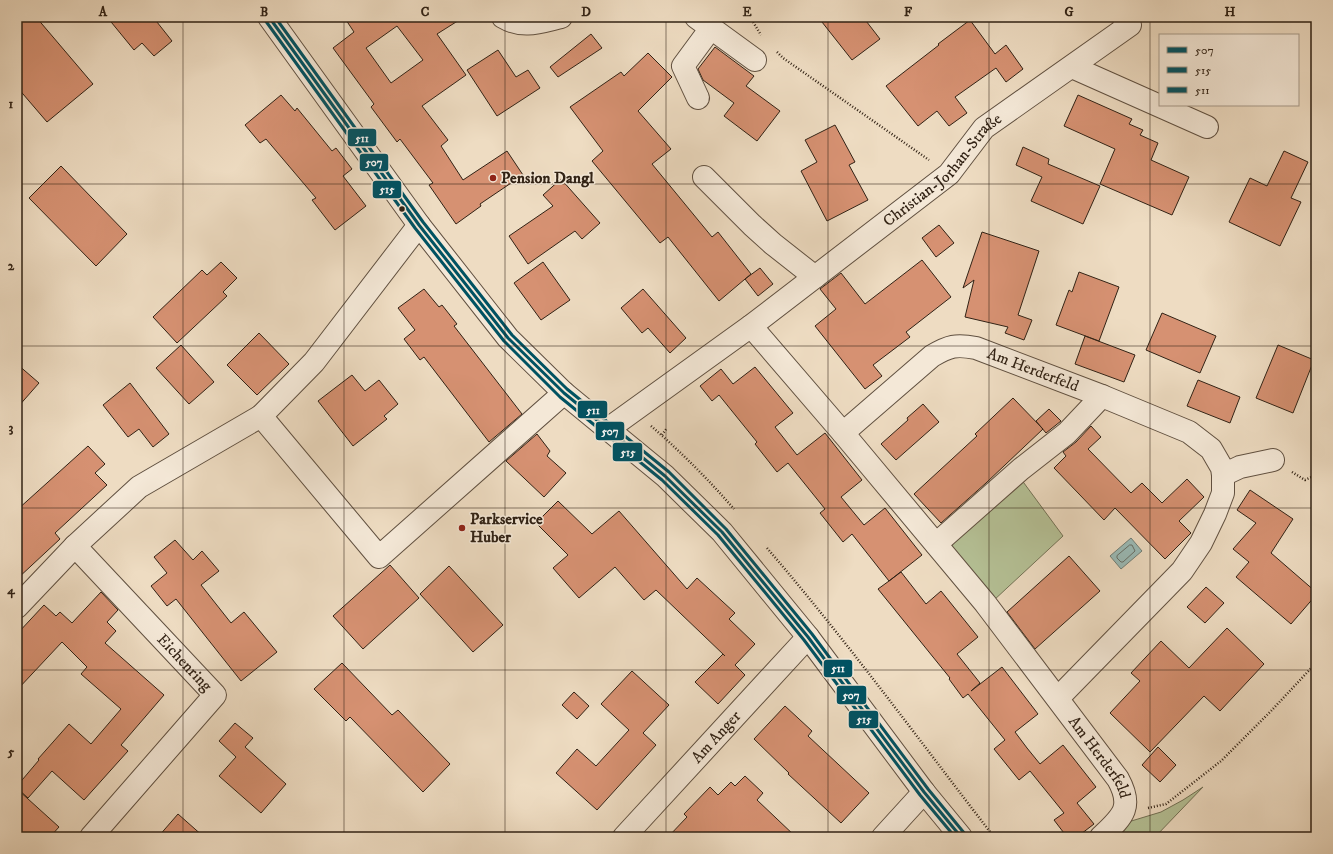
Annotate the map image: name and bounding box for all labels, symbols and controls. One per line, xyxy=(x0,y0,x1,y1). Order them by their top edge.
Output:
text: A xyxy=(98,4,108,20)
text: B xyxy=(260,4,268,20)
text: C xyxy=(421,4,430,20)
text: D xyxy=(581,4,591,20)
text: E xyxy=(742,4,752,20)
text: F xyxy=(904,4,913,20)
text: G xyxy=(1064,4,1074,20)
text: H xyxy=(1225,4,1236,20)
legend xyxy=(1159,34,1299,106)
text: 507 xyxy=(1195,43,1214,58)
text: 515 xyxy=(1195,63,1211,78)
text: 511 xyxy=(1195,83,1210,98)
text: 1 xyxy=(9,96,14,112)
street label: Christian-Jorhan-Straße xyxy=(879,109,1006,231)
line badge: 511 xyxy=(347,128,377,147)
text: 511 xyxy=(354,132,369,146)
line badge: 507 xyxy=(359,153,389,172)
text: 507 xyxy=(364,156,383,170)
place label: Pension Dangl xyxy=(501,168,595,188)
marker: Pension Dangl xyxy=(488,173,498,183)
line badge: 515 xyxy=(372,180,402,199)
text: 515 xyxy=(379,183,395,197)
unlabelled marker xyxy=(397,204,407,214)
text: 2 xyxy=(8,258,15,274)
street label: Am Herderfeld xyxy=(984,343,1082,396)
line badge: 511 xyxy=(577,400,608,419)
text: 511 xyxy=(585,404,600,418)
text: 3 xyxy=(9,420,14,436)
line badge: 507 xyxy=(595,421,625,441)
text: 507 xyxy=(600,425,619,439)
line badge: 515 xyxy=(612,442,643,462)
text: 515 xyxy=(620,446,636,460)
place label: Parkservice Huber xyxy=(470,509,543,547)
marker: Parkservice Huber xyxy=(457,523,467,533)
text: 4 xyxy=(6,582,15,599)
street label: Eichenring xyxy=(153,630,217,696)
line badge: 511 xyxy=(823,659,853,678)
text: 511 xyxy=(830,662,845,676)
line badge: 507 xyxy=(836,685,867,705)
text: 507 xyxy=(841,689,860,703)
street label: Am Anger xyxy=(687,706,745,767)
line badge: 515 xyxy=(848,710,879,729)
street label: Am Herderfeld xyxy=(1064,712,1135,800)
text: 515 xyxy=(856,713,872,727)
text: 5 xyxy=(7,744,15,760)

